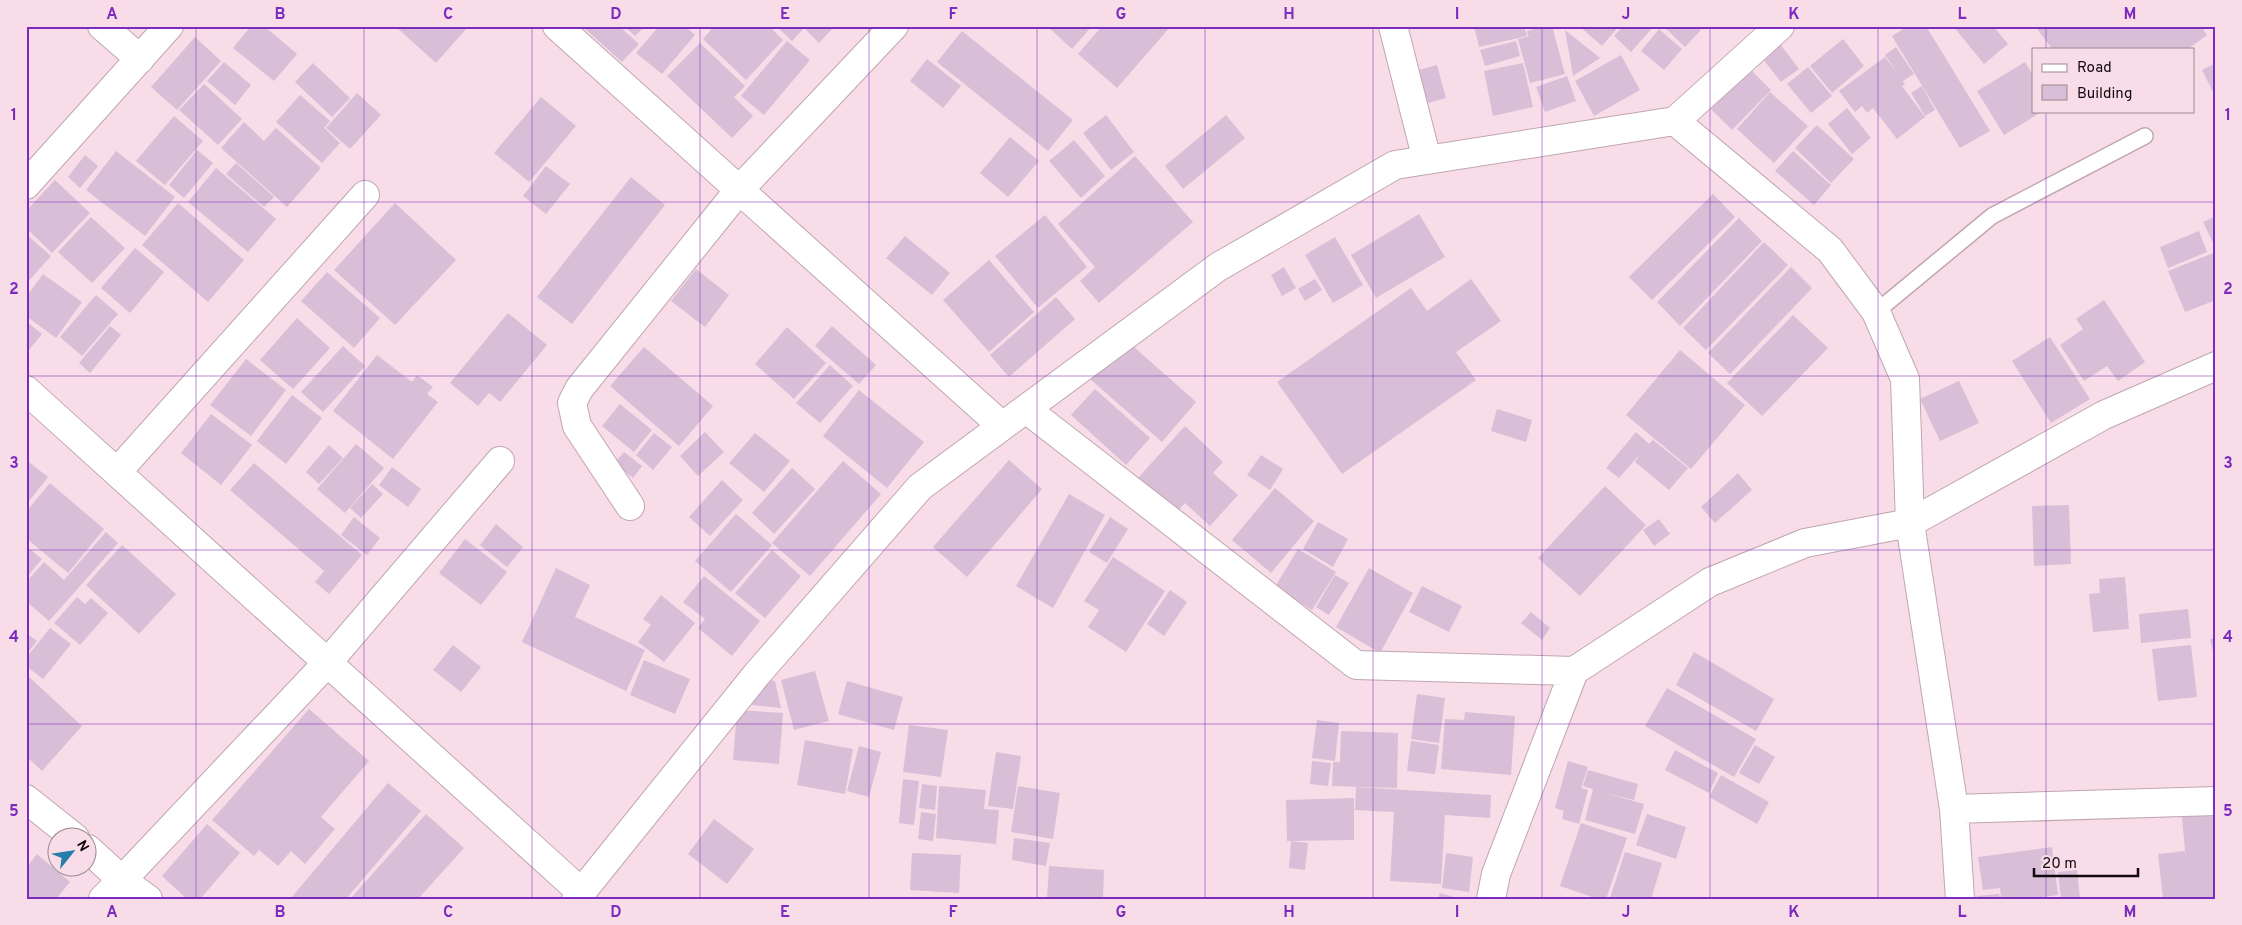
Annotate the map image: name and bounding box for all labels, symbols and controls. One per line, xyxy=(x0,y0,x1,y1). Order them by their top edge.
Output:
text: A xyxy=(106,5,118,25)
text: B xyxy=(274,5,286,25)
text: C xyxy=(443,5,453,25)
text: D xyxy=(610,5,622,25)
text: E xyxy=(780,5,790,25)
text: F xyxy=(948,5,958,25)
text: G xyxy=(1116,5,1126,25)
text: H xyxy=(1283,5,1295,25)
text: I xyxy=(1455,5,1459,25)
text: J xyxy=(1622,5,1630,25)
text: K xyxy=(1788,5,1800,25)
text: L xyxy=(1957,5,1967,25)
text: M xyxy=(2124,5,2136,25)
legend xyxy=(2032,48,2194,112)
text: Road xyxy=(2077,59,2112,78)
text: Building xyxy=(2077,85,2132,104)
text: 1 xyxy=(11,106,17,126)
text: 1 xyxy=(2225,106,2231,126)
text: 2 xyxy=(9,280,19,300)
text: 2 xyxy=(2223,280,2233,300)
text: 3 xyxy=(9,454,19,474)
text: 3 xyxy=(2223,454,2233,474)
text: 4 xyxy=(9,628,19,648)
text: 4 xyxy=(2223,628,2233,648)
text: 5 xyxy=(9,802,19,822)
text: 5 xyxy=(2223,802,2233,822)
north arrow xyxy=(48,828,98,878)
text: N xyxy=(72,838,92,855)
scale bar xyxy=(2034,845,2138,877)
text: 20 m xyxy=(2042,855,2077,874)
text: A xyxy=(106,903,118,923)
text: B xyxy=(274,903,286,923)
text: C xyxy=(443,903,453,923)
text: D xyxy=(610,903,622,923)
text: E xyxy=(780,903,790,923)
text: F xyxy=(948,903,958,923)
text: G xyxy=(1116,903,1126,923)
text: H xyxy=(1283,903,1295,923)
text: I xyxy=(1455,903,1459,923)
text: J xyxy=(1622,903,1630,923)
text: K xyxy=(1788,903,1800,923)
text: L xyxy=(1957,903,1967,923)
text: M xyxy=(2124,903,2136,923)

